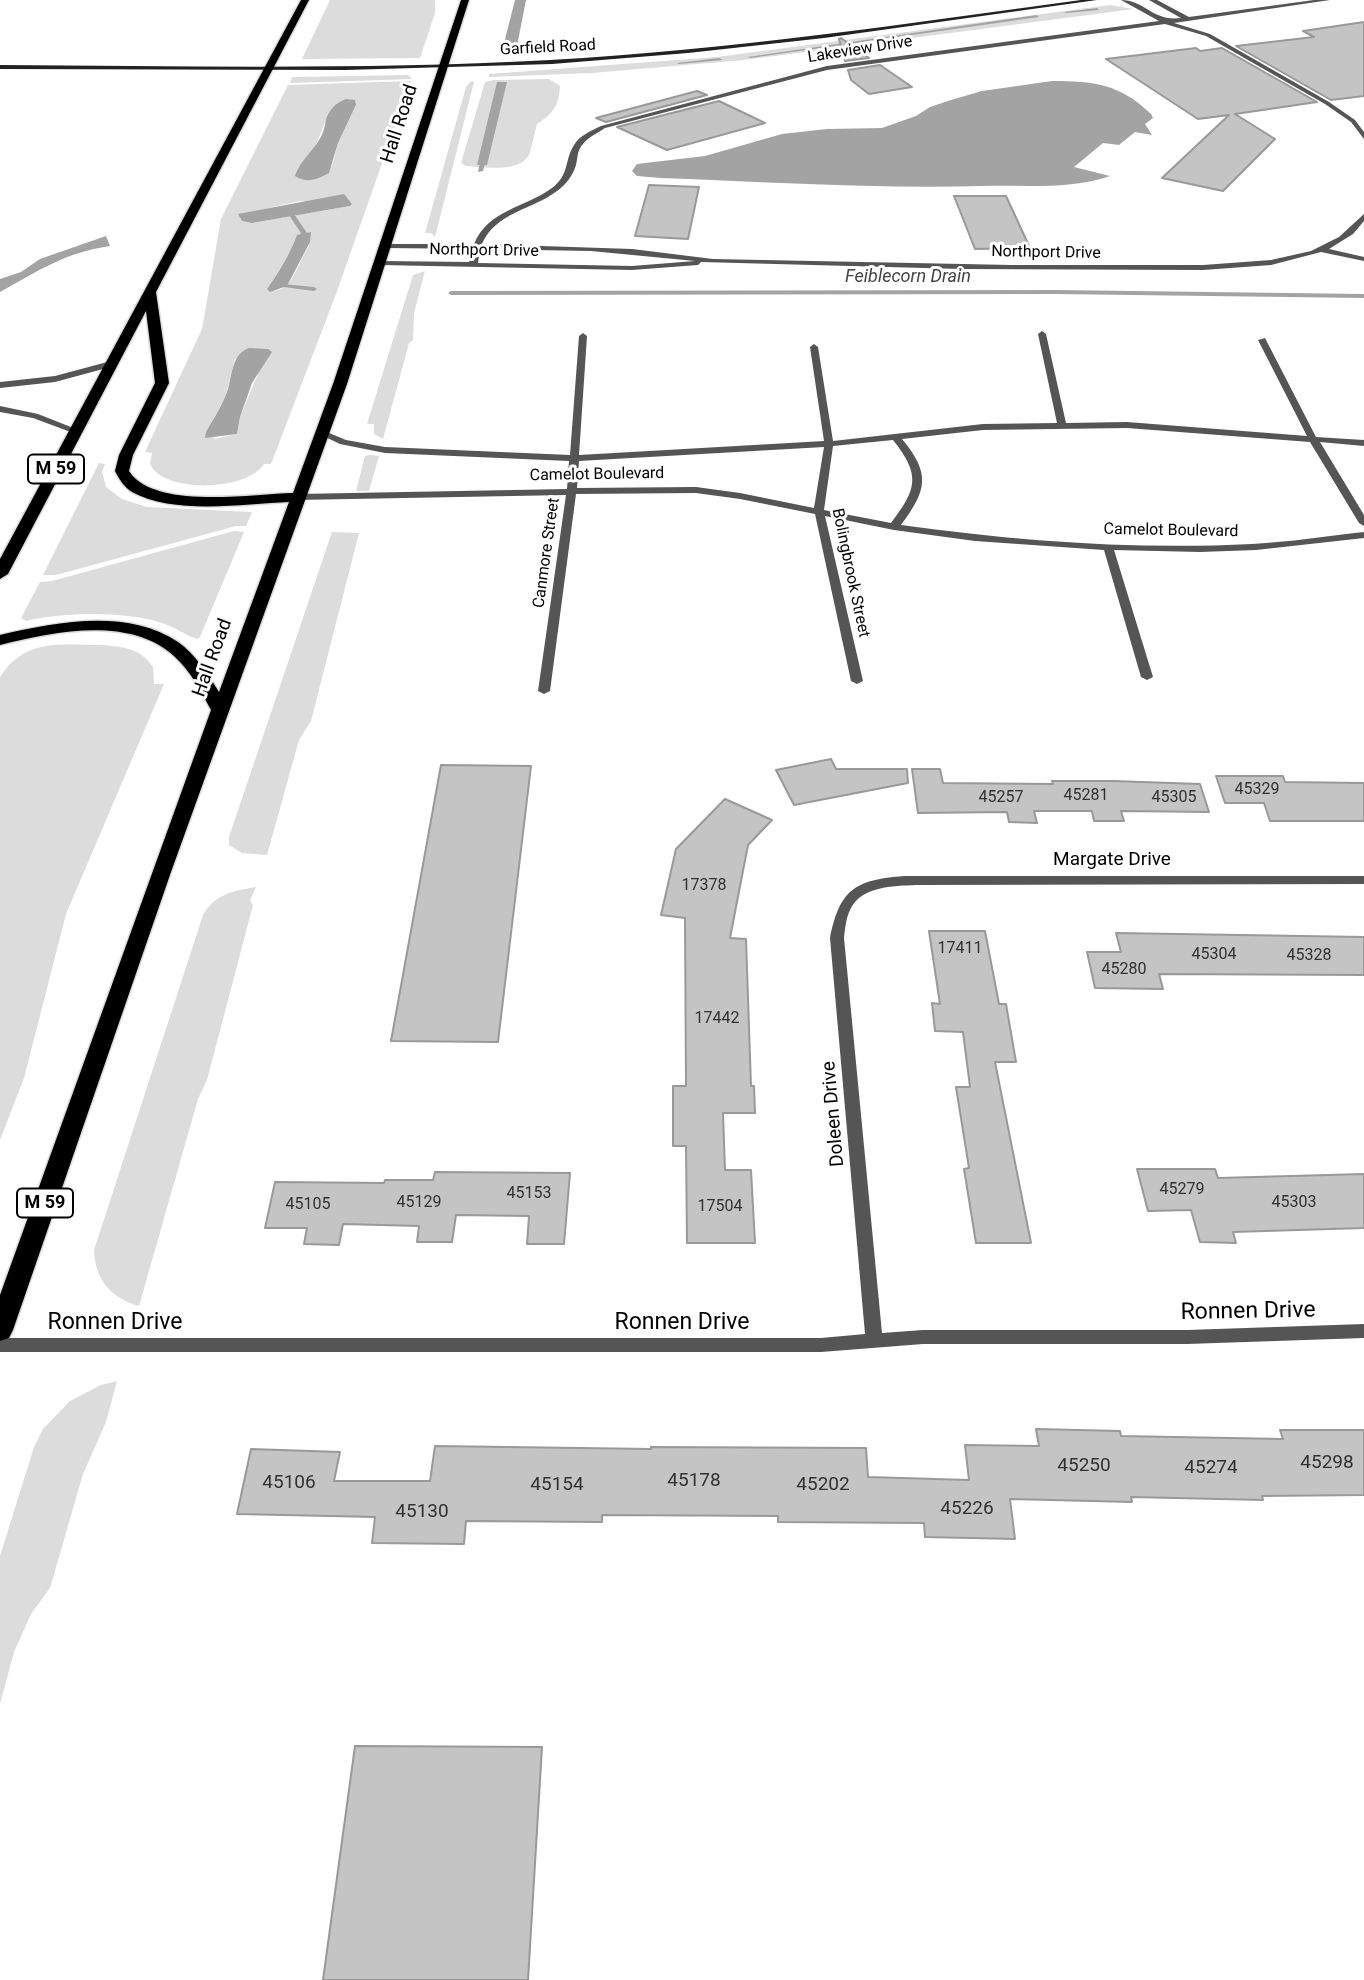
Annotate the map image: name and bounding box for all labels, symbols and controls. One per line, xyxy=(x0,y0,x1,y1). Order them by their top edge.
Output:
street label: Lakeview Drive xyxy=(806,32,914,68)
street label: Garfield Road xyxy=(500,36,596,60)
street label: Hall Road xyxy=(377,82,423,166)
street label: Northport Drive xyxy=(429,240,539,262)
street label: Northport Drive xyxy=(991,242,1101,264)
water label: Feiblecorn Drain xyxy=(845,266,971,288)
road number: M 59 xyxy=(28,454,84,484)
street label: Camelot Boulevard xyxy=(530,464,664,486)
street label: Canmore Street xyxy=(530,497,564,609)
street label: Bolingbrook Street xyxy=(827,507,873,639)
street label: Camelot Boulevard xyxy=(1104,520,1238,542)
street label: Hall Road xyxy=(188,616,238,700)
house number: 45329 xyxy=(1235,780,1279,800)
house number: 45281 xyxy=(1064,786,1108,806)
house number: 45257 xyxy=(979,788,1023,808)
house number: 45305 xyxy=(1152,788,1196,808)
street label: Margate Drive xyxy=(1053,849,1171,871)
house number: 17378 xyxy=(682,876,726,896)
house number: 17411 xyxy=(938,939,982,959)
house number: 45304 xyxy=(1192,945,1236,965)
house number: 45328 xyxy=(1287,946,1331,966)
house number: 45280 xyxy=(1102,960,1146,980)
house number: 17442 xyxy=(695,1009,739,1029)
street label: Doleen Drive xyxy=(818,1060,850,1168)
house number: 45279 xyxy=(1160,1180,1204,1200)
house number: 45153 xyxy=(507,1184,551,1204)
road number: M 59 xyxy=(17,1188,73,1218)
house number: 45129 xyxy=(397,1193,441,1213)
house number: 45303 xyxy=(1272,1193,1316,1213)
house number: 45105 xyxy=(286,1195,330,1215)
house number: 17504 xyxy=(698,1197,742,1217)
street label: Ronnen Drive xyxy=(1180,1297,1316,1327)
street label: Ronnen Drive xyxy=(48,1309,182,1337)
street label: Ronnen Drive xyxy=(615,1309,749,1337)
house number: 45298 xyxy=(1300,1452,1354,1474)
house number: 45250 xyxy=(1057,1455,1111,1477)
house number: 45274 xyxy=(1184,1457,1238,1479)
house number: 45178 xyxy=(667,1470,721,1492)
house number: 45106 xyxy=(262,1472,316,1494)
house number: 45154 xyxy=(530,1474,584,1496)
house number: 45202 xyxy=(796,1474,850,1496)
house number: 45226 xyxy=(940,1498,994,1520)
house number: 45130 xyxy=(395,1501,449,1523)

